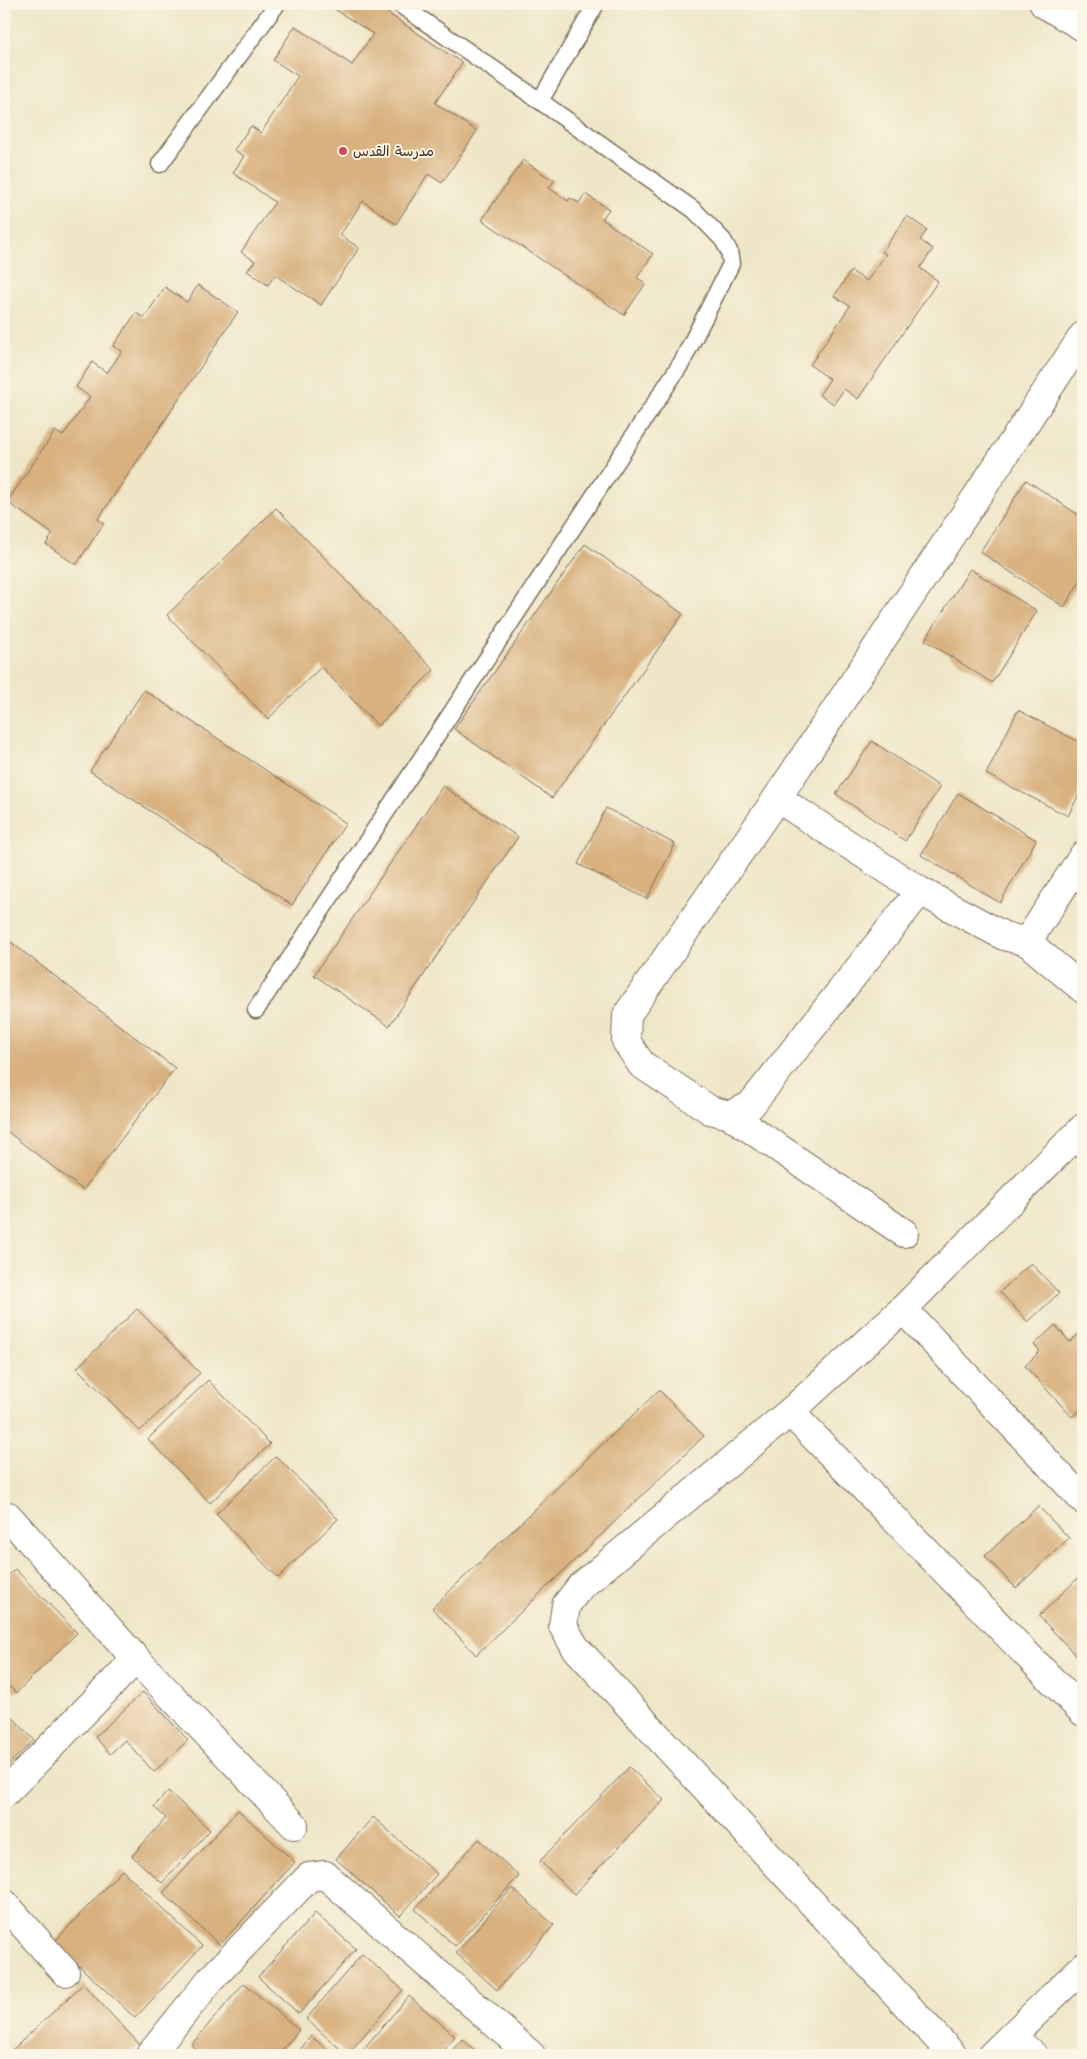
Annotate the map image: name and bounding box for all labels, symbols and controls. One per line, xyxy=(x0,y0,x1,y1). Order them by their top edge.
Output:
place label: مدرسة القدس xyxy=(353,141,434,163)
marker: مدرسة القدس xyxy=(337,145,349,157)

